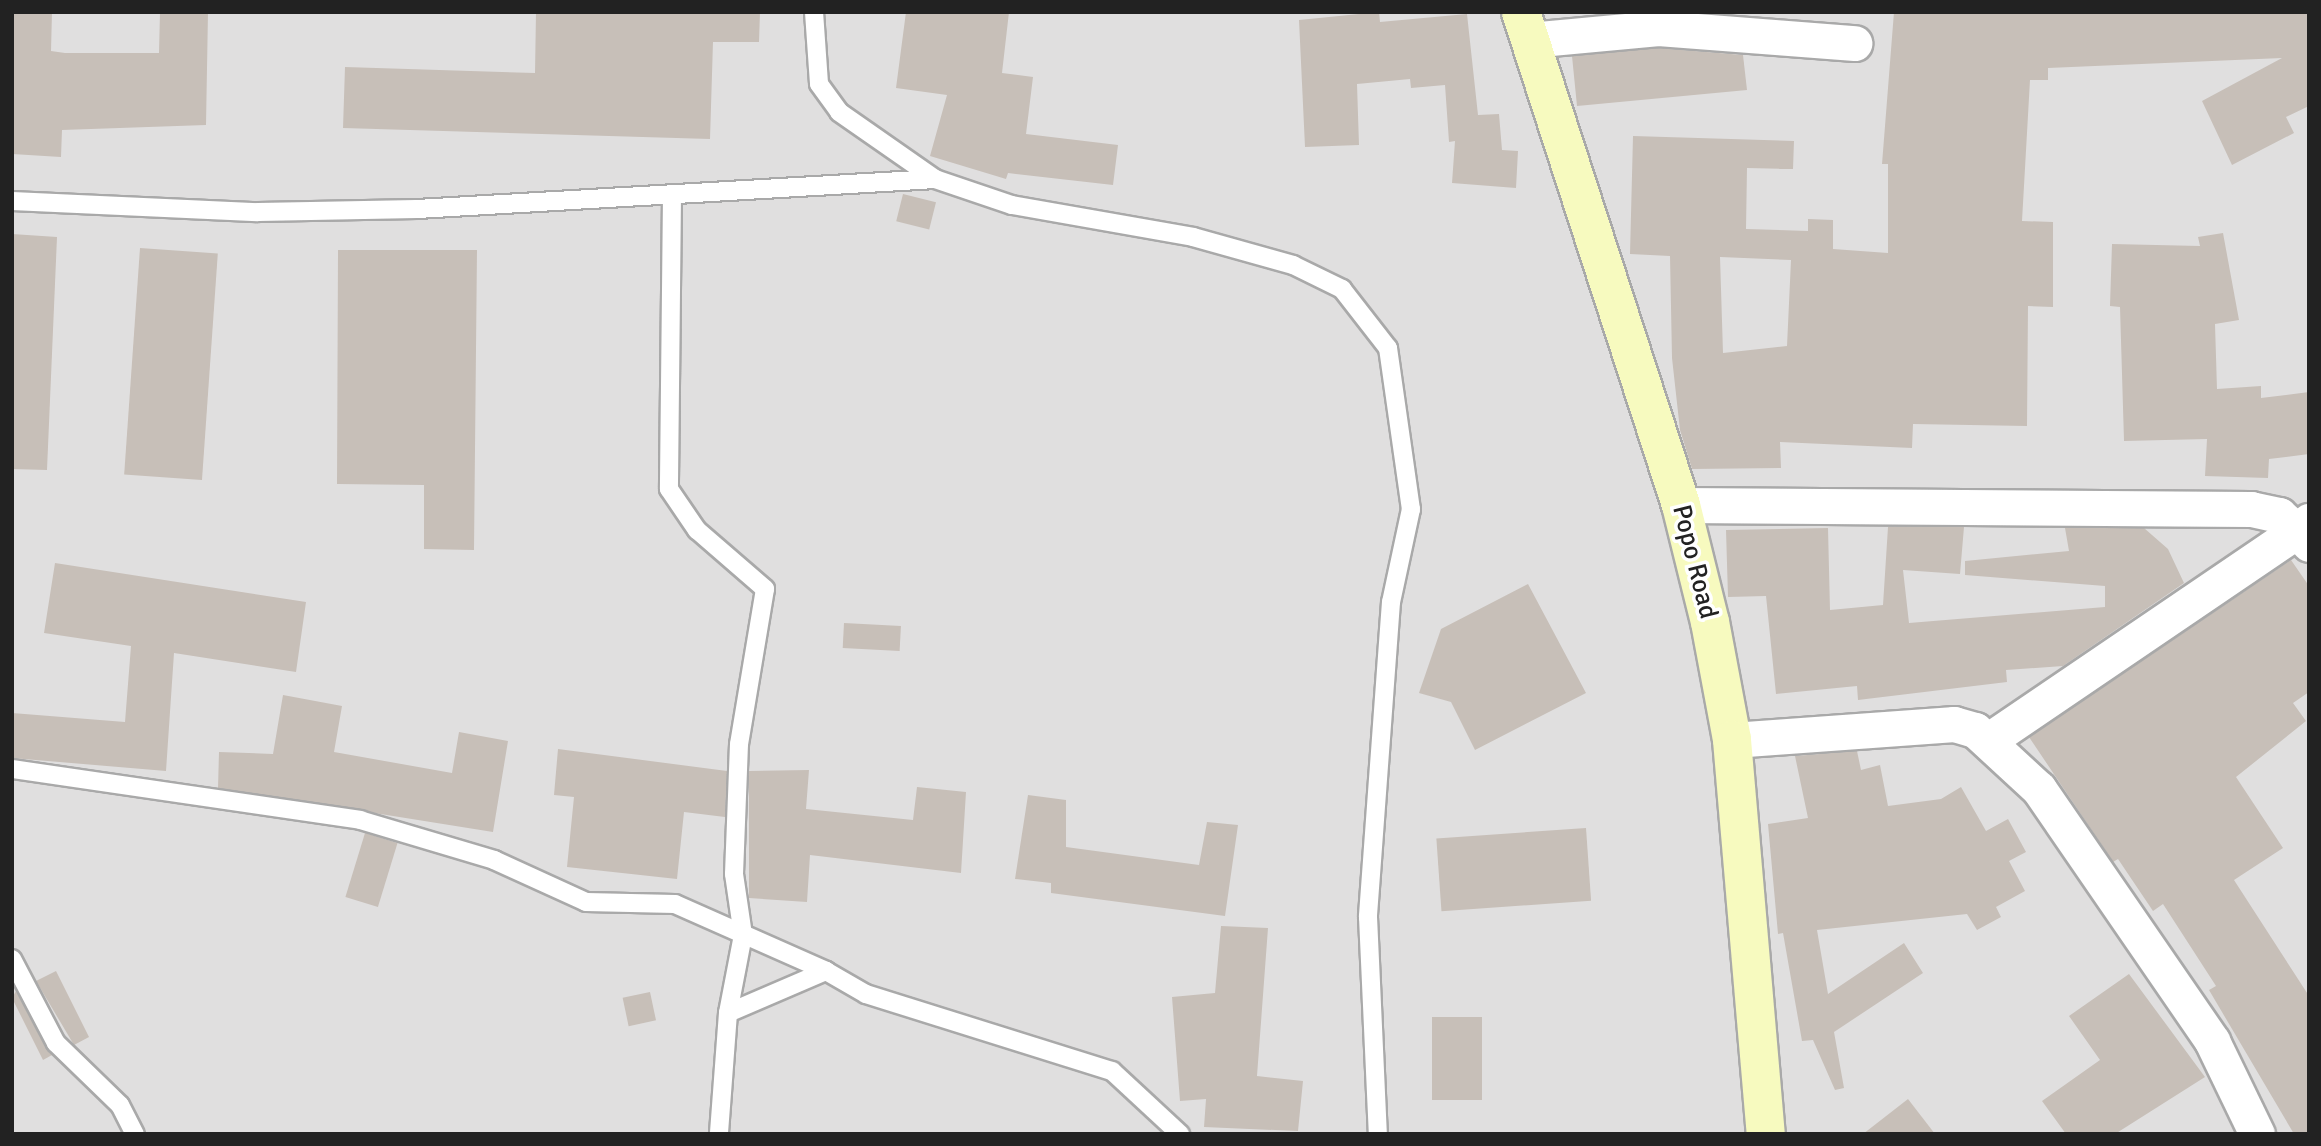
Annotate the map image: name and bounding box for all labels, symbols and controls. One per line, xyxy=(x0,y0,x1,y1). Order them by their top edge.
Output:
street label: Popo Road xyxy=(1665,502,1723,622)

